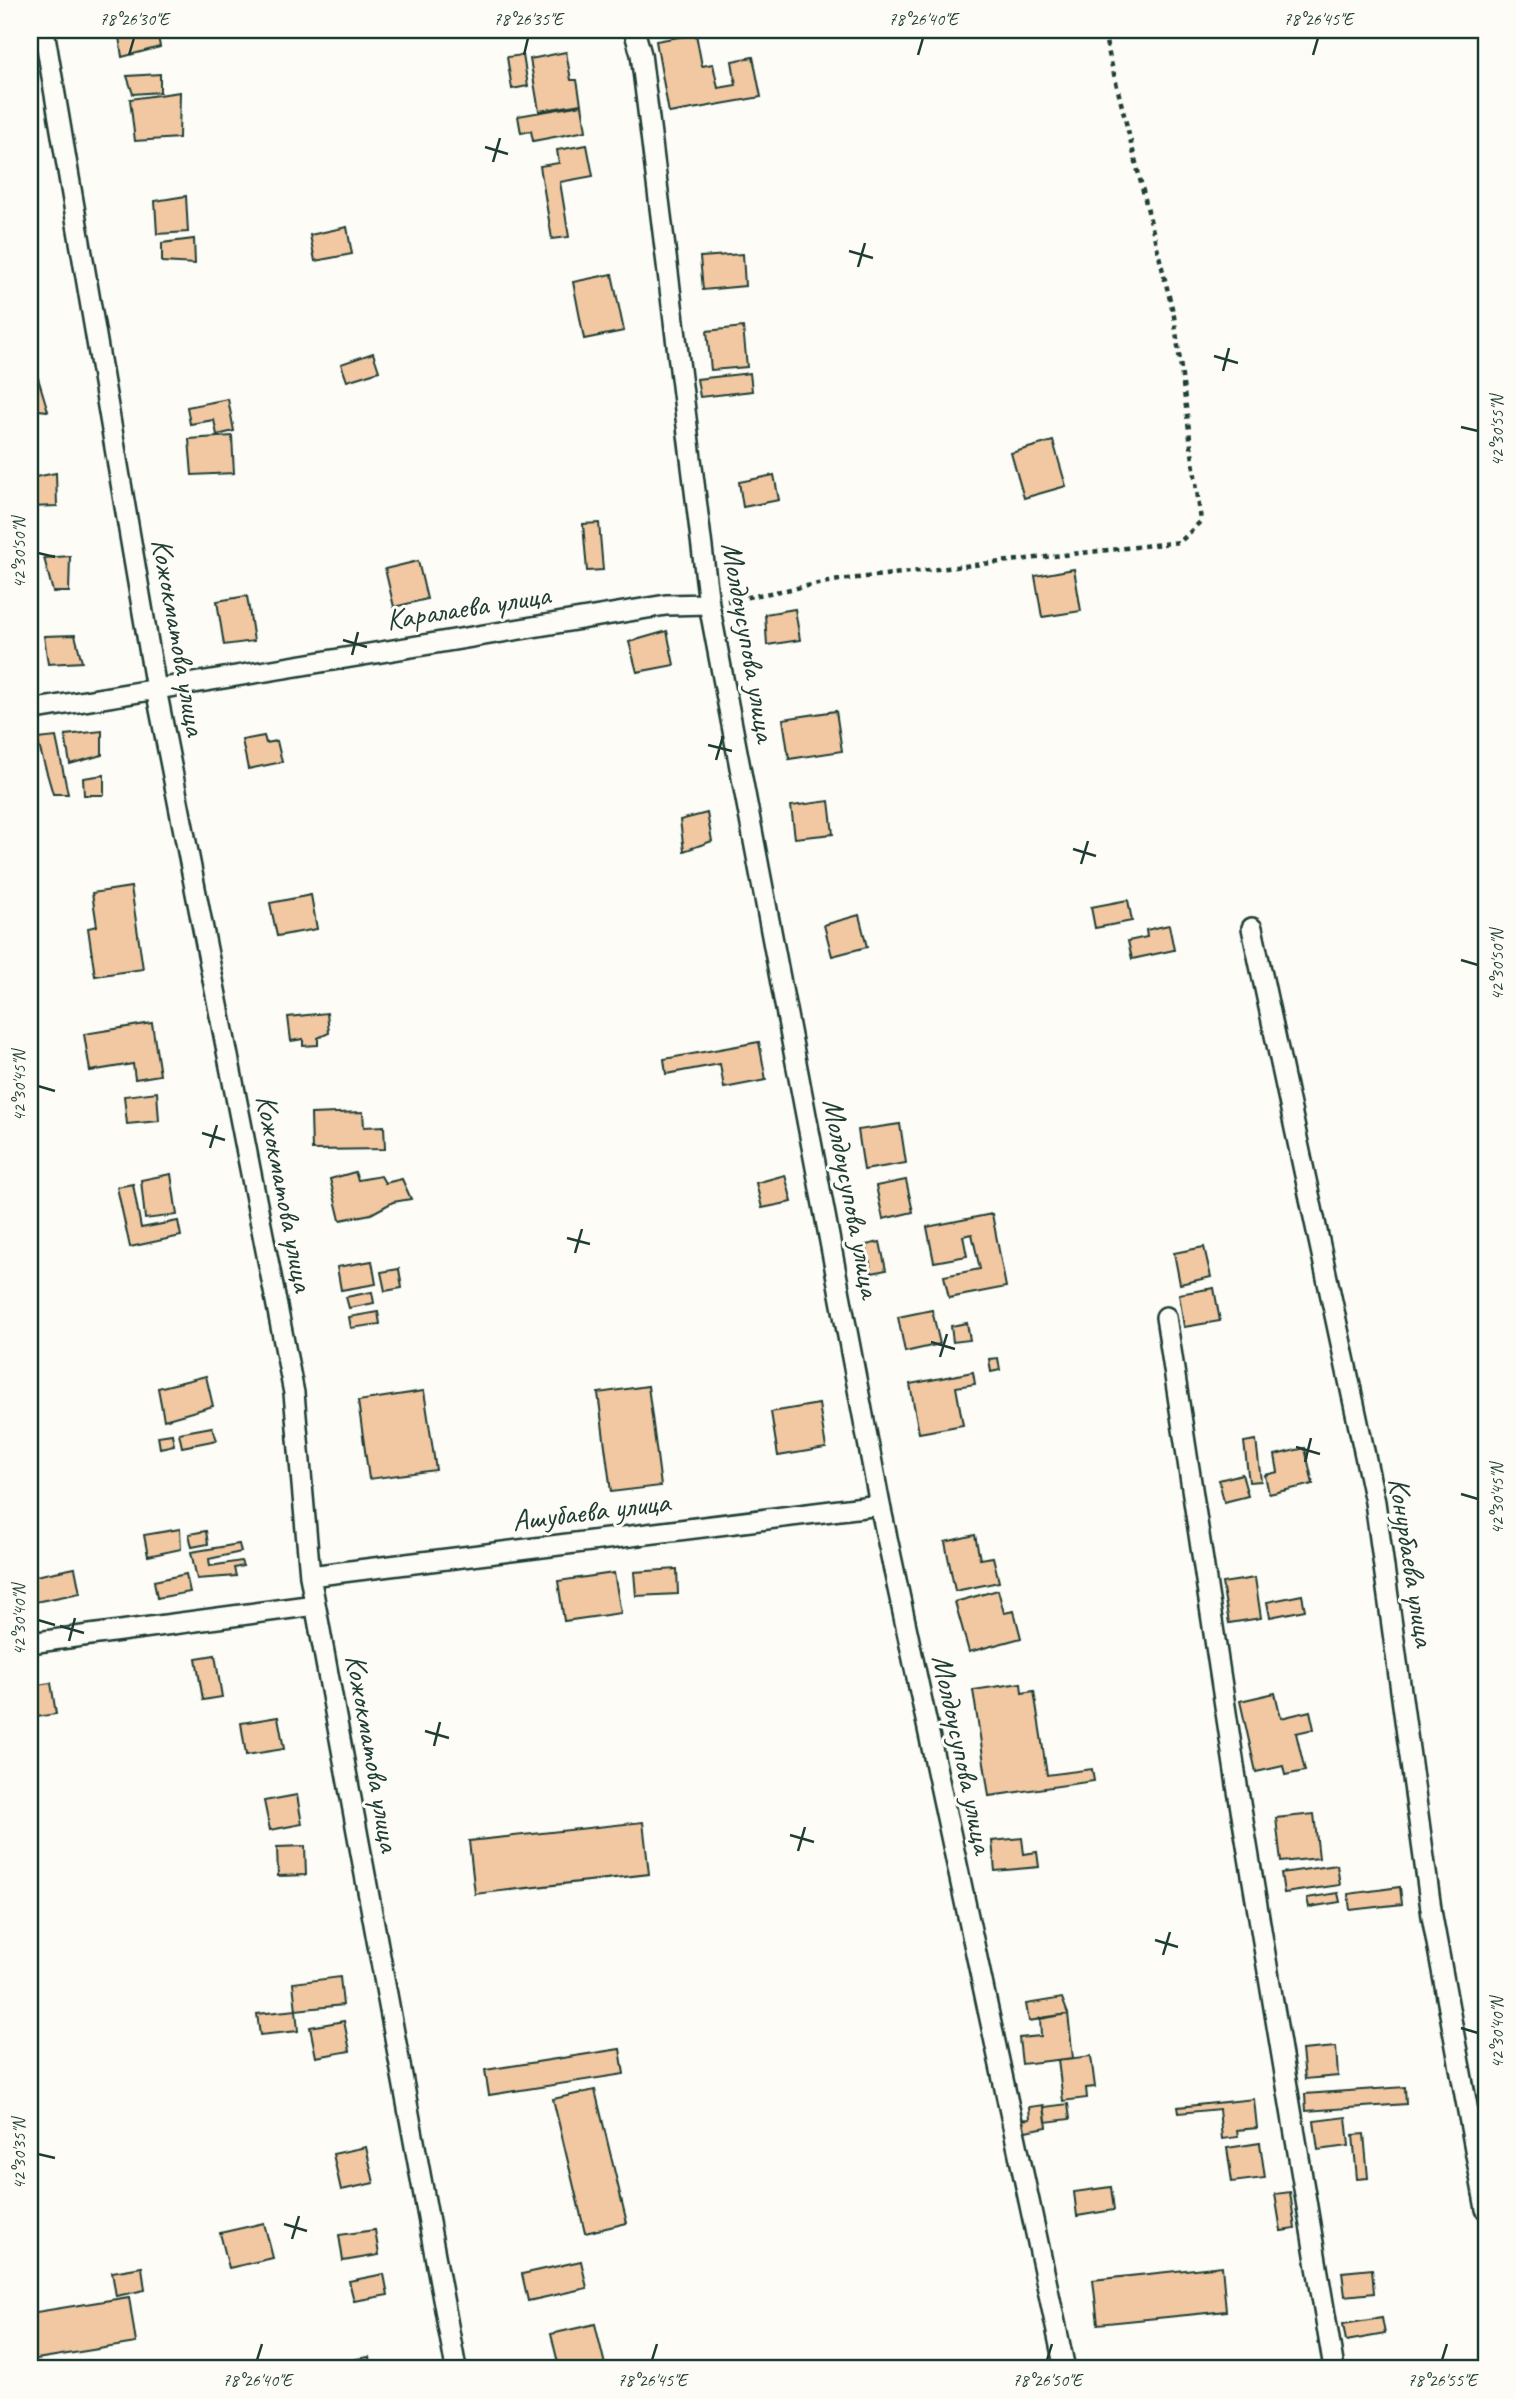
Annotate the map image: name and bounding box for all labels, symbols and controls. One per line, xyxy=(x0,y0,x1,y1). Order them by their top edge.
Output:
text: 78°26'30"E xyxy=(99,8,171,30)
text: 78°26'35"E xyxy=(493,8,565,30)
text: 78°26'40"E xyxy=(888,8,960,30)
text: 78°26'45"E xyxy=(1283,8,1355,30)
text: 42°30'55"N xyxy=(1486,392,1508,466)
text: 42°30'50"N xyxy=(8,514,30,588)
street label: Кожокматова улица xyxy=(143,535,215,740)
street label: Молдоусупова улица xyxy=(713,539,786,747)
street label: Каралаева улица xyxy=(384,575,554,639)
text: 42°30'50"N xyxy=(1486,926,1508,1000)
text: 42°30'45"N xyxy=(8,1047,30,1121)
street label: Кожокматова улица xyxy=(247,1091,323,1296)
street label: Молдоусупова улица xyxy=(814,1095,890,1303)
text: 42°30'45"N xyxy=(1486,1460,1508,1534)
street label: Конурбаева улица xyxy=(1380,1475,1444,1651)
street label: Ашубаева улица xyxy=(510,1482,674,1540)
text: 42°30'40"N xyxy=(8,1581,30,1655)
street label: Кожокматова улица xyxy=(337,1651,409,1856)
street label: Молдоусупова улица xyxy=(923,1651,1003,1859)
text: 42°30'40"N xyxy=(1486,1994,1508,2068)
text: 42°30'35"N xyxy=(8,2115,30,2189)
text: 78°26'40"E xyxy=(222,2369,294,2391)
text: 78°26'45"E xyxy=(617,2369,689,2391)
text: 78°26'50"E xyxy=(1012,2369,1084,2391)
text: 78°26'55"E xyxy=(1407,2369,1479,2391)

